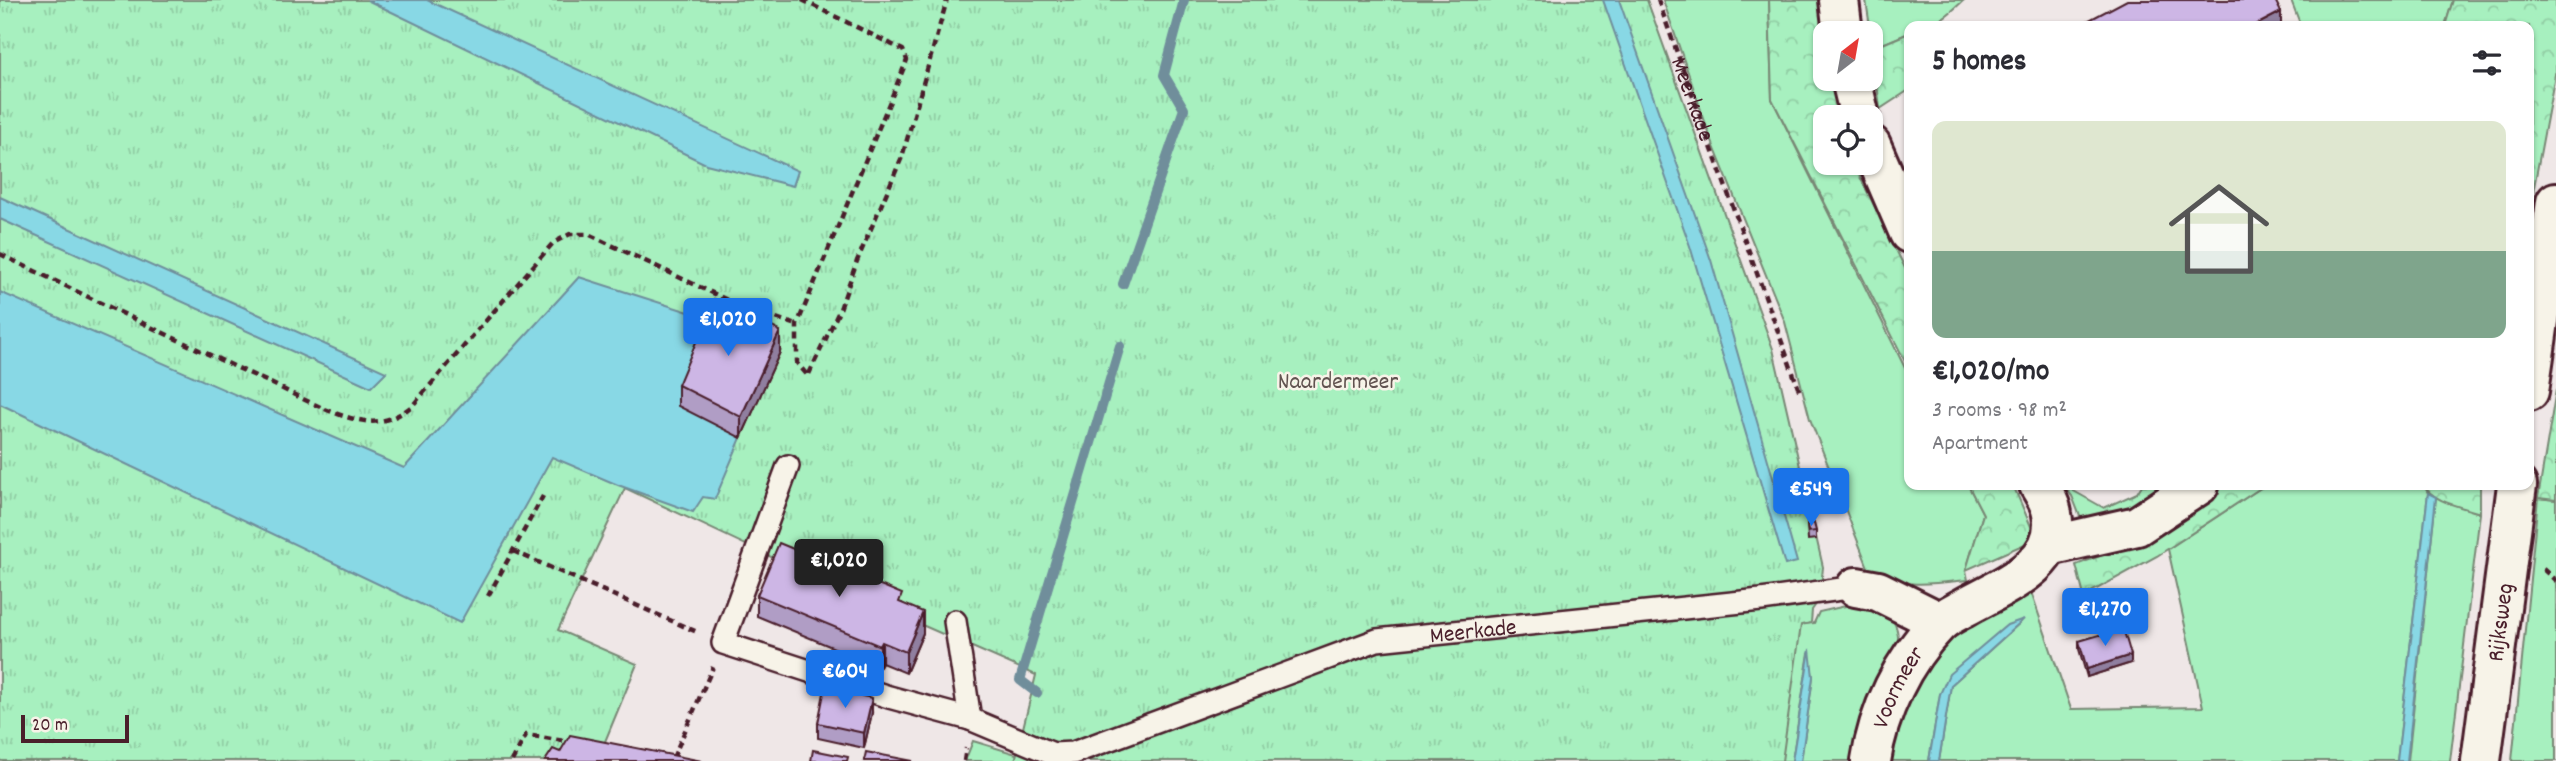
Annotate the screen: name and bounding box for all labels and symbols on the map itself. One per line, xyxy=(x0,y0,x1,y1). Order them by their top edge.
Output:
north arrow xyxy=(1813,21,1883,91)
street label: Meerkade xyxy=(1660,53,1722,146)
pin: €1,020 xyxy=(671,298,785,358)
park label: Naardermeer xyxy=(1278,366,1398,400)
pin: €549 xyxy=(1770,468,1852,528)
pin: €1,020 xyxy=(782,540,896,599)
street label: Rijksweg xyxy=(2480,581,2524,664)
pin: €1,270 xyxy=(2048,588,2162,648)
street label: Meerkade xyxy=(1428,612,1518,654)
street label: Voormeer xyxy=(1865,640,1934,733)
pin: €604 xyxy=(804,650,886,710)
scale bar xyxy=(21,712,130,744)

